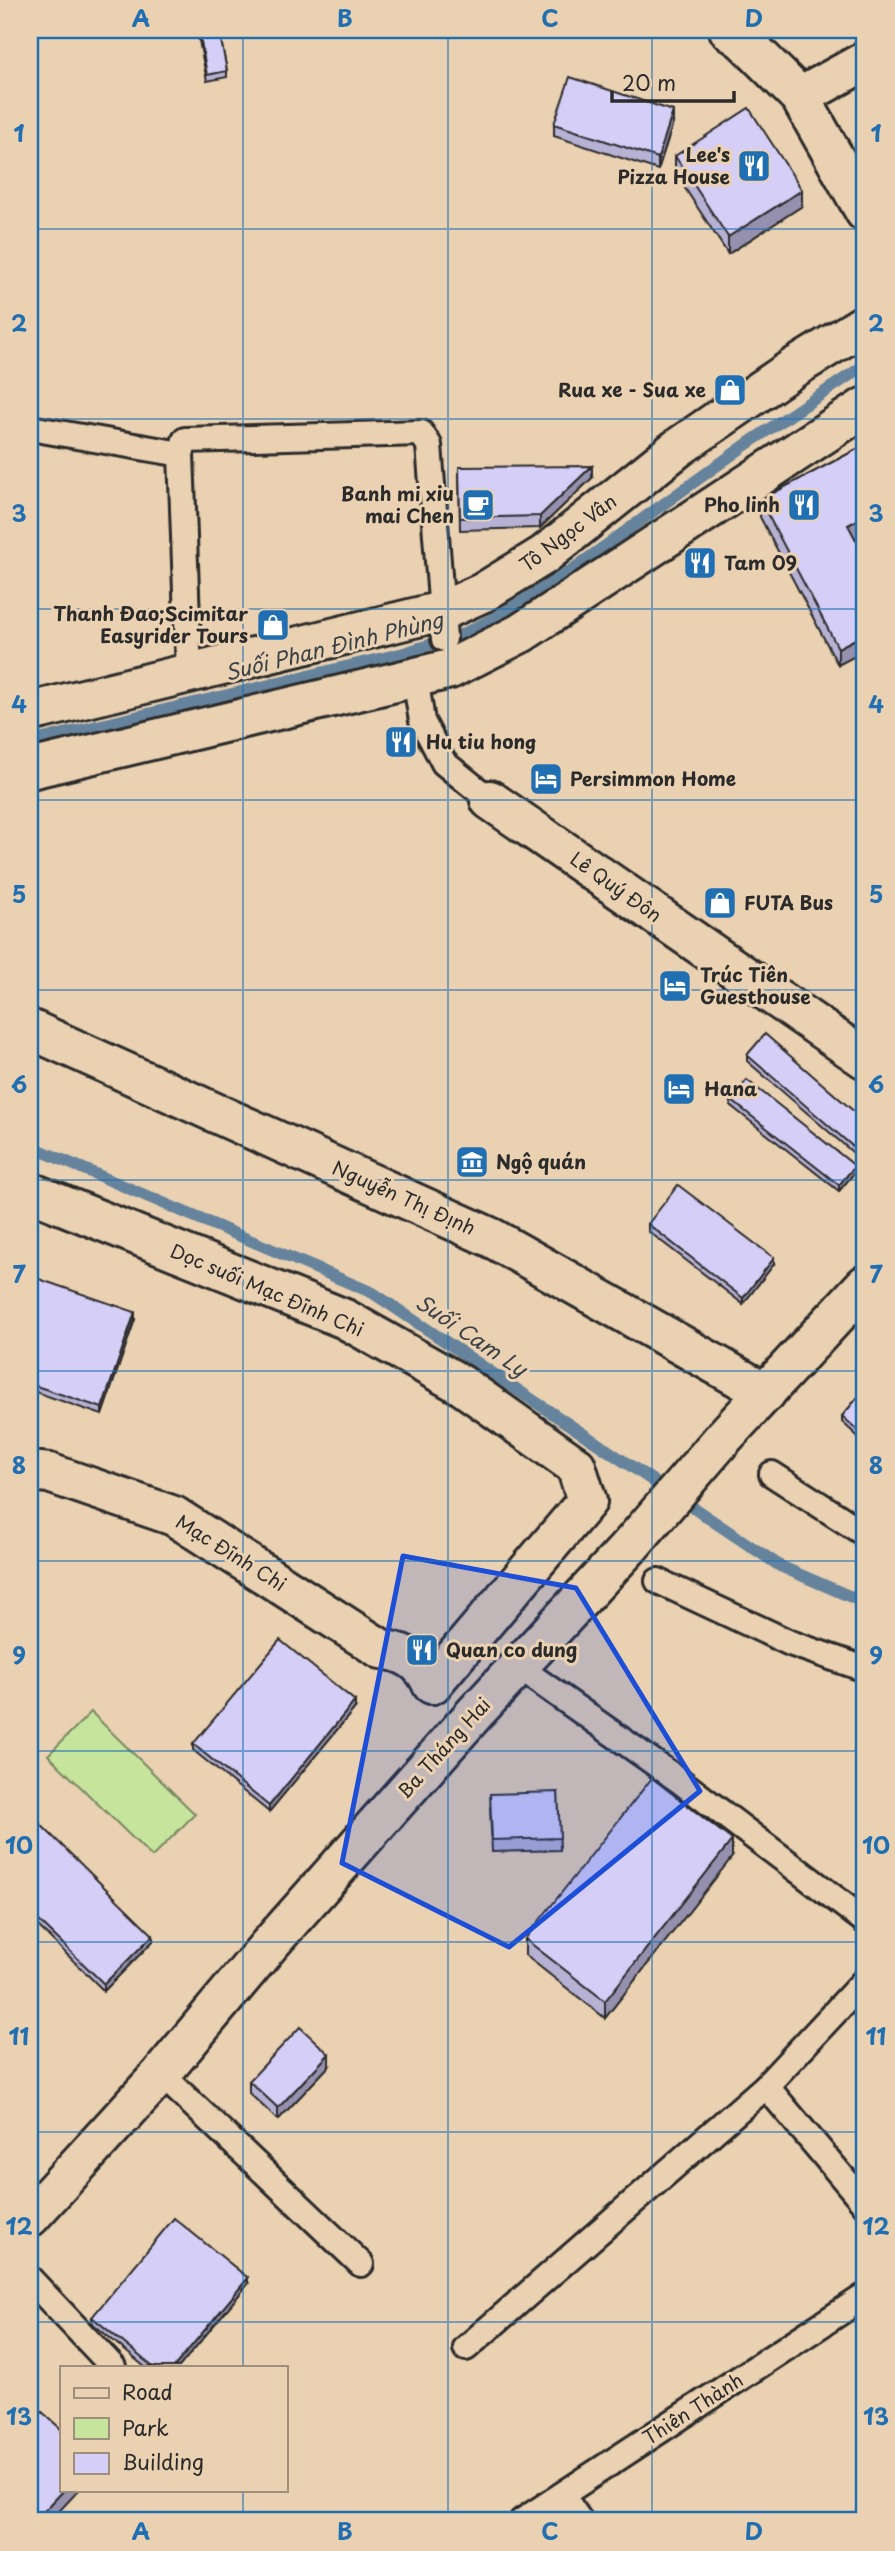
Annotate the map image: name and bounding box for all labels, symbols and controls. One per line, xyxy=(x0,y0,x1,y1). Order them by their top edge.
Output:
text: A xyxy=(132,0,150,35)
text: B xyxy=(337,0,353,35)
text: C xyxy=(541,0,559,35)
text: D xyxy=(745,0,763,35)
scale bar xyxy=(612,60,734,104)
text: 20 m xyxy=(622,66,676,98)
text: 1 xyxy=(14,115,25,150)
text: 1 xyxy=(871,115,882,150)
place label: Lee's Pizza House xyxy=(617,140,730,190)
restaurant icon: Lee's Pizza House xyxy=(735,147,773,185)
text: 2 xyxy=(11,305,27,340)
text: 2 xyxy=(868,305,884,340)
shop icon: Rua xe - Sua xe xyxy=(711,371,749,409)
place label: Rua xe - Sua xe xyxy=(558,375,706,403)
place label: Banh mi xiu mai Chen xyxy=(341,479,454,529)
cafe icon: Banh mi xiu mai Chen xyxy=(459,486,497,524)
restaurant icon: Pho linh xyxy=(785,486,823,524)
street label: Tô Ngọc Vân xyxy=(513,487,622,578)
place label: Pho linh xyxy=(704,490,780,518)
text: 3 xyxy=(11,495,27,530)
text: 3 xyxy=(868,495,884,530)
restaurant icon: Tam 09 xyxy=(681,544,719,582)
place label: Tam 09 xyxy=(724,548,797,576)
place label: Thanh Đao;Scimitar Easyrider Tours xyxy=(53,599,248,649)
water label: Suối Phan Đình Phùng xyxy=(221,602,448,688)
shop icon: Thanh Đao;Scimitar Easyrider Tours xyxy=(254,606,292,644)
text: 4 xyxy=(11,686,27,721)
text: 4 xyxy=(868,686,884,721)
restaurant icon: Hu tiu hong xyxy=(382,723,420,761)
place label: Hu tiu hong xyxy=(426,727,537,755)
hotel icon: Persimmon Home xyxy=(527,760,565,798)
place label: Persimmon Home xyxy=(570,764,736,792)
street label: Lê Quý Đôn xyxy=(565,844,668,928)
text: 5 xyxy=(12,876,26,911)
text: 5 xyxy=(869,876,883,911)
shop icon: FUTA Bus xyxy=(701,884,739,922)
place label: FUTA Bus xyxy=(744,888,833,916)
place label: Trúc Tiên Guesthouse xyxy=(700,960,811,1010)
hotel icon: Trúc Tiên Guesthouse xyxy=(656,967,694,1005)
text: 6 xyxy=(11,1066,27,1101)
text: 6 xyxy=(868,1066,884,1101)
hotel icon: Hana xyxy=(660,1070,698,1108)
place label: Hana xyxy=(704,1074,757,1102)
museum icon: Ngộ quán xyxy=(453,1143,491,1181)
place label: Ngộ quán xyxy=(496,1147,586,1175)
street label: Nguyễn Thị Định xyxy=(328,1153,481,1241)
street label: Dọc suối Mạc Đĩnh Chi xyxy=(166,1236,368,1343)
text: 7 xyxy=(12,1256,26,1291)
text: 7 xyxy=(869,1256,883,1291)
water label: Suối Cam Ly xyxy=(410,1285,536,1385)
text: 8 xyxy=(12,1447,26,1482)
text: 8 xyxy=(869,1447,883,1482)
street label: Mạc Đĩnh Chi xyxy=(171,1507,292,1597)
restaurant icon: Quan co dung xyxy=(403,1631,441,1669)
place label: Quan co dung xyxy=(446,1635,577,1663)
text: 9 xyxy=(12,1637,26,1672)
text: 9 xyxy=(869,1637,883,1672)
street label: Ba Tháng Hai xyxy=(390,1691,496,1804)
text: 10 xyxy=(5,1827,33,1862)
text: 10 xyxy=(862,1827,890,1862)
text: 11 xyxy=(9,2018,30,2053)
text: 11 xyxy=(866,2018,887,2053)
text: 12 xyxy=(5,2208,33,2243)
text: 12 xyxy=(862,2208,890,2243)
street label: Thiên Thành xyxy=(637,2365,748,2451)
legend xyxy=(60,2366,287,2492)
text: Road xyxy=(122,2375,173,2407)
text: 13 xyxy=(6,2398,32,2433)
text: 13 xyxy=(863,2398,889,2433)
text: Park xyxy=(122,2411,169,2443)
text: Building xyxy=(122,2445,204,2477)
text: A xyxy=(132,2513,150,2548)
text: B xyxy=(337,2513,353,2548)
text: C xyxy=(541,2513,559,2548)
text: D xyxy=(745,2513,763,2548)

